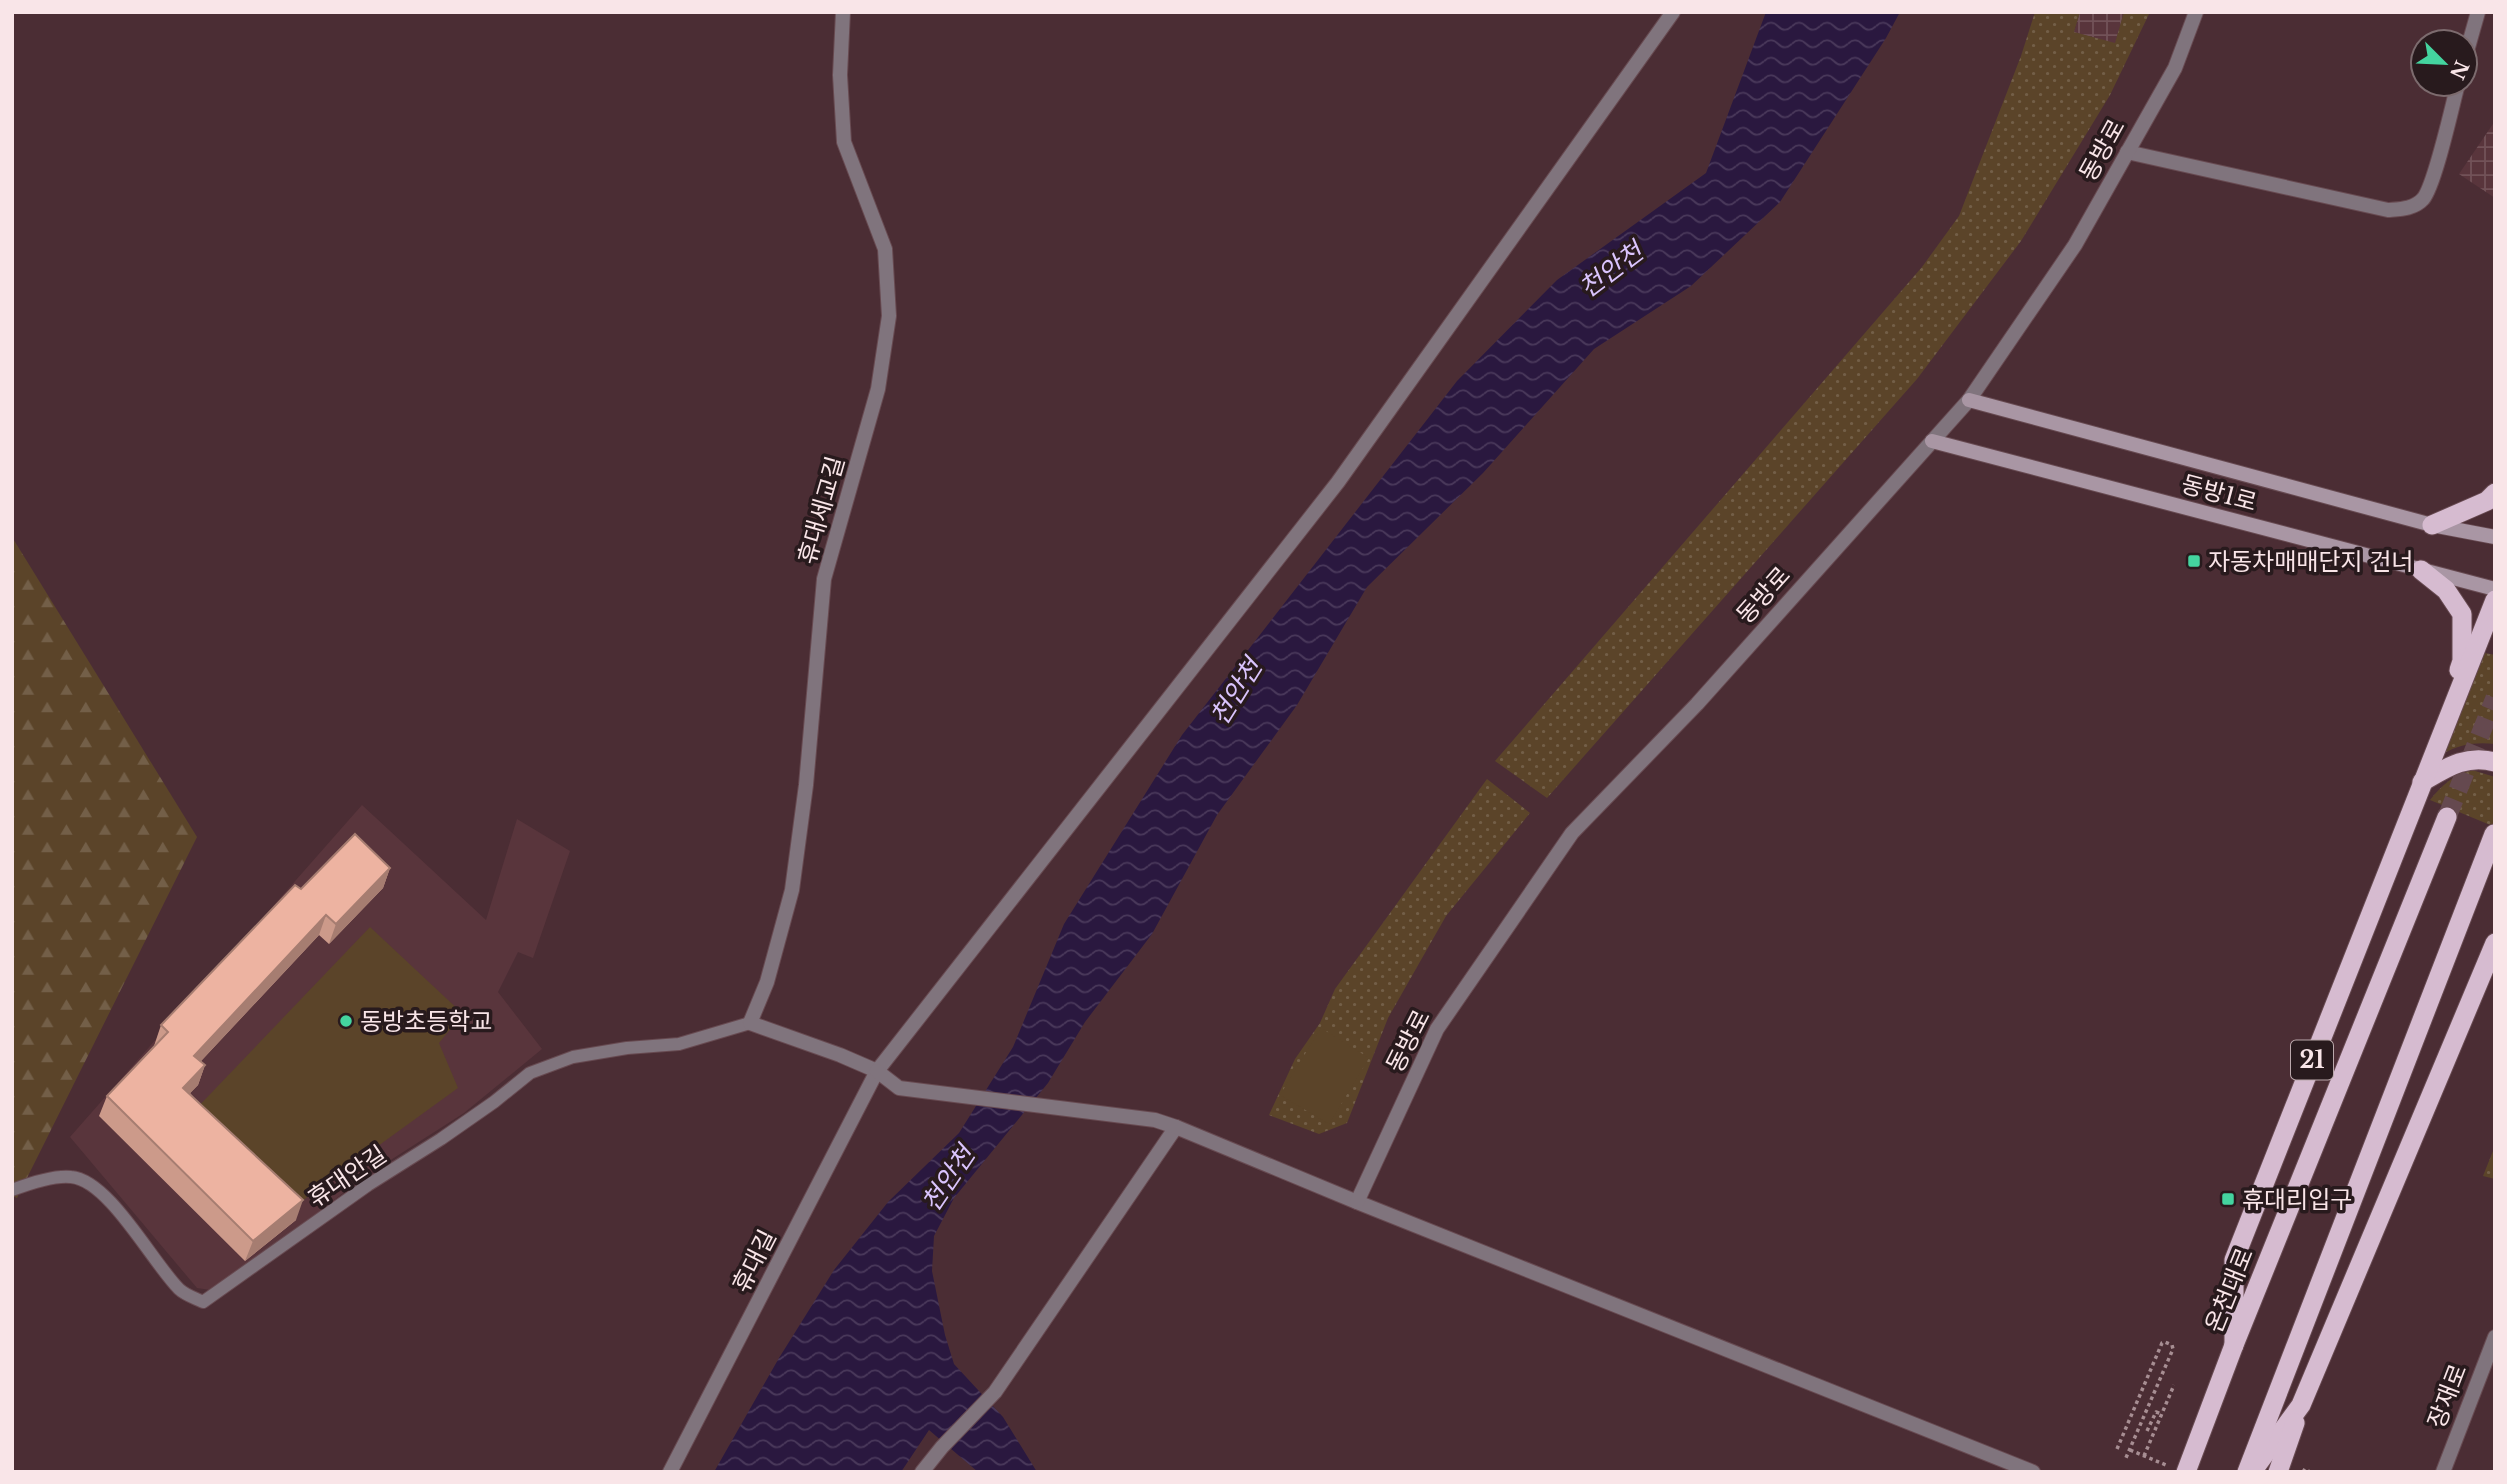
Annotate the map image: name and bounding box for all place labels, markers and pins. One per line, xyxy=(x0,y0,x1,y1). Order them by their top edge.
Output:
place label: 자동차매매단지 건너 xyxy=(2208,547,2414,576)
marker: 자동차매매단지 건너 xyxy=(2186,553,2202,569)
place label: 동방초등학교 xyxy=(360,1007,492,1036)
marker: 동방초등학교 xyxy=(338,1013,354,1029)
place label: 휴대리입구 xyxy=(2242,1185,2352,1214)
marker: 휴대리입구 xyxy=(2220,1191,2236,1207)

